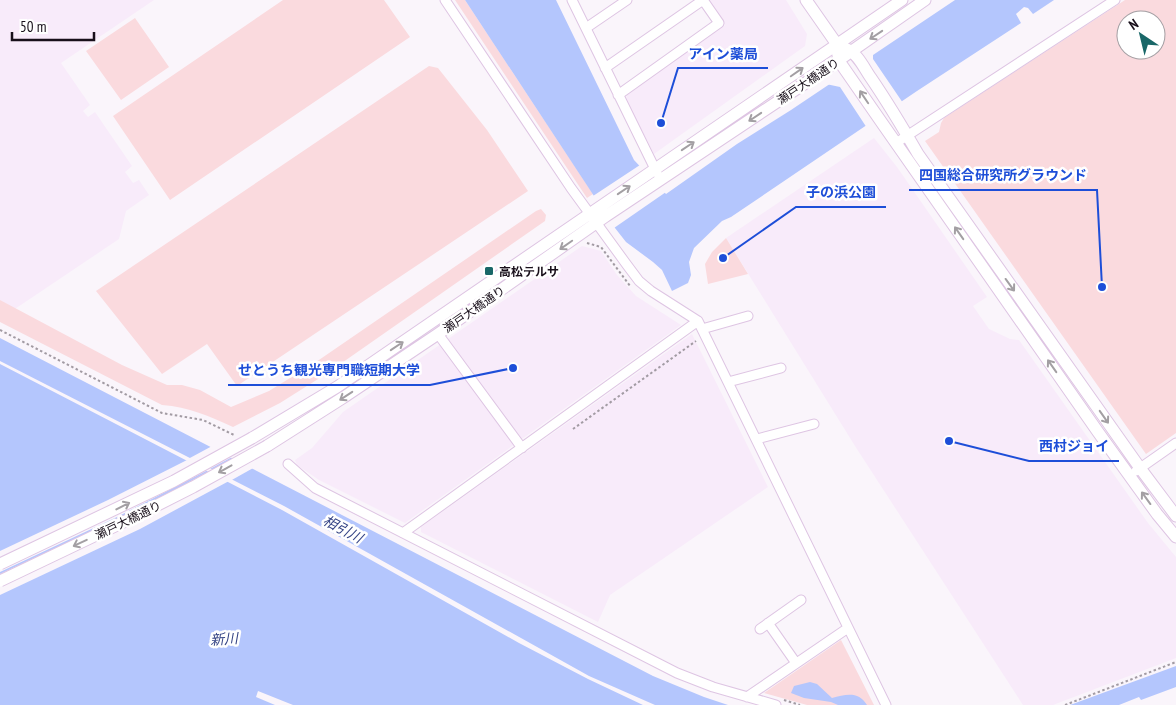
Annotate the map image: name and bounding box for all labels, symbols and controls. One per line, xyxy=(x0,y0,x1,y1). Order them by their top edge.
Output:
scale bar xyxy=(12,10,95,42)
north arrow xyxy=(1116,10,1166,60)
text: N xyxy=(1125,15,1142,34)
text: 50 m xyxy=(20,17,46,36)
one-way arrow xyxy=(869,30,883,40)
callout: アイン薬局 xyxy=(678,39,768,68)
text: アイン薬局 xyxy=(688,45,758,63)
street label: 瀬戸大橋通り xyxy=(774,55,842,107)
one-way arrow xyxy=(790,67,804,77)
one-way arrow xyxy=(859,90,869,104)
one-way arrow xyxy=(748,112,762,122)
one-way arrow xyxy=(681,141,695,151)
callout: 四国総合研究所グラウンド xyxy=(909,161,1097,190)
text: 四国総合研究所グラウンド xyxy=(919,166,1087,184)
callout: 子の浜公園 xyxy=(796,178,886,207)
text: 子の浜公園 xyxy=(806,183,876,201)
one-way arrow xyxy=(616,185,630,195)
one-way arrow xyxy=(953,227,964,240)
one-way arrow xyxy=(560,240,574,250)
place label: 高松テルサ xyxy=(499,264,559,279)
marker: 高松テルサ xyxy=(483,265,495,277)
one-way arrow xyxy=(1005,278,1015,292)
street label: 瀬戸大橋通り xyxy=(440,282,508,336)
one-way arrow xyxy=(389,341,403,351)
callout: せとうち観光専門職短期大学 xyxy=(228,356,430,385)
one-way arrow xyxy=(1047,359,1057,373)
text: せとうち観光専門職短期大学 xyxy=(238,361,420,379)
one-way arrow xyxy=(339,391,353,401)
one-way arrow xyxy=(1099,410,1109,424)
callout: 西村ジョイ xyxy=(1029,432,1119,461)
text: 西村ジョイ xyxy=(1039,437,1109,455)
one-way arrow xyxy=(218,465,233,475)
one-way arrow xyxy=(1141,491,1151,505)
street label: 瀬戸大橋通り xyxy=(92,497,164,543)
one-way arrow xyxy=(116,501,131,511)
water label: 相引川 xyxy=(320,511,368,548)
one-way arrow xyxy=(73,539,88,548)
water label: 新川 xyxy=(209,629,241,649)

